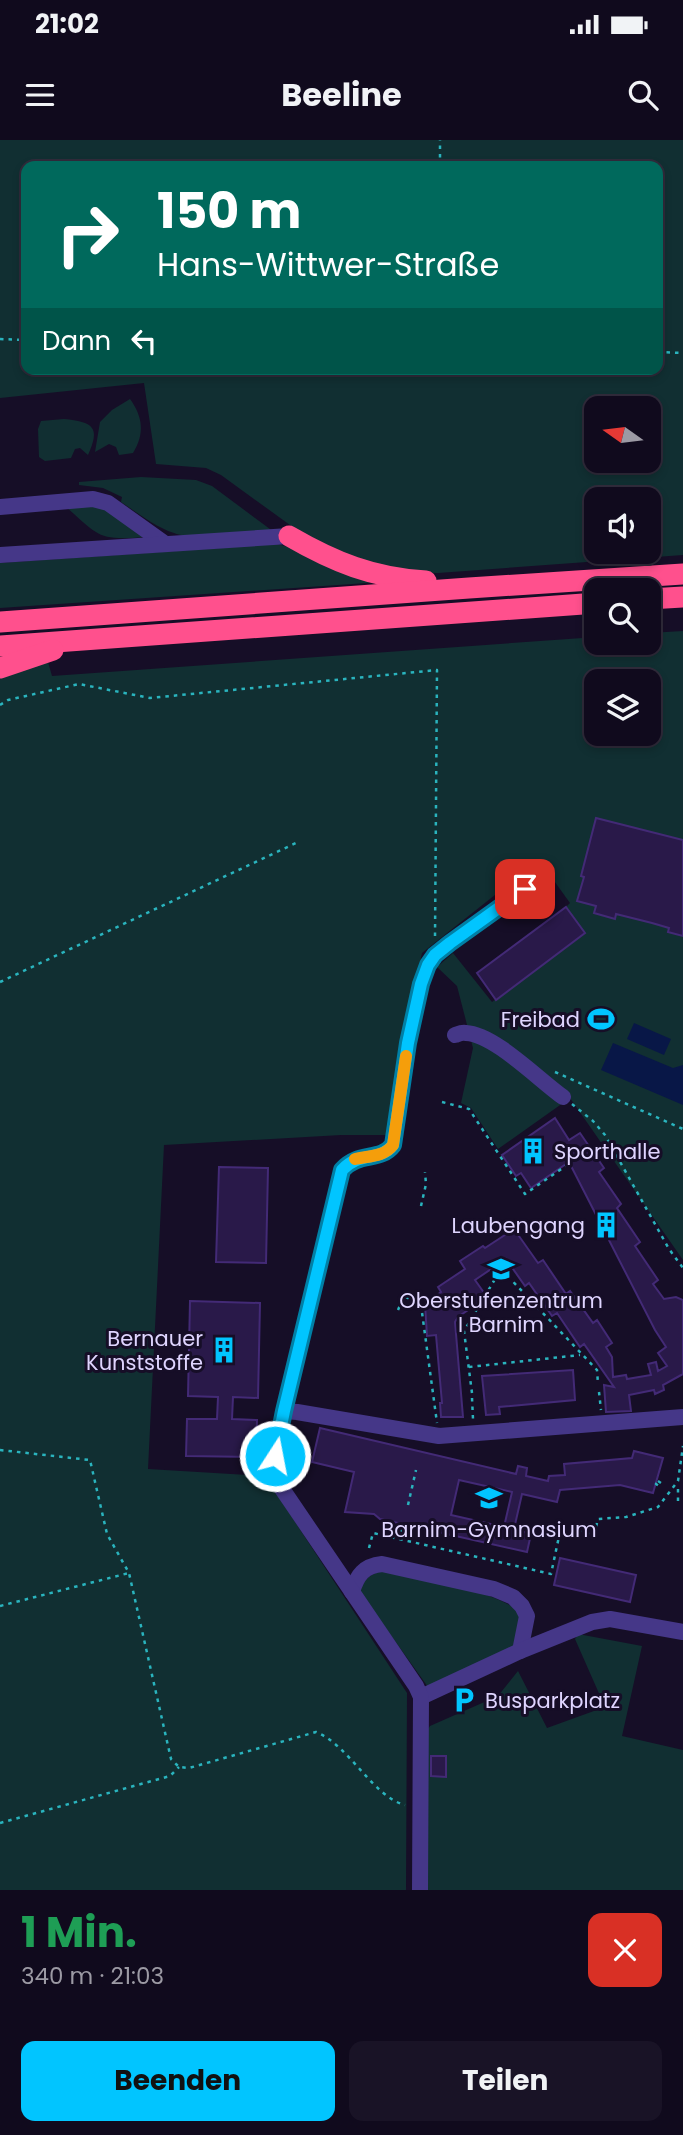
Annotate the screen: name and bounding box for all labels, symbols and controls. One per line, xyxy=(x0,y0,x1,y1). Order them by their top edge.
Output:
text: 21:02 xyxy=(35,6,99,42)
text: Beeline xyxy=(281,72,402,117)
icon: menu xyxy=(21,76,59,114)
icon: search xyxy=(624,76,662,114)
text: 150 m xyxy=(157,177,302,245)
icon: right xyxy=(42,189,133,280)
text: Hans-Wittwer-Straße xyxy=(157,242,499,287)
icon: left xyxy=(125,322,163,360)
text: Dann xyxy=(42,323,111,359)
north arrow xyxy=(584,396,662,472)
map controls xyxy=(584,396,661,746)
button: sound xyxy=(584,487,661,564)
button: search xyxy=(584,578,661,655)
button: layers xyxy=(584,669,661,746)
pin xyxy=(495,859,555,919)
icon: arrive xyxy=(506,870,544,908)
sports icon: Freibad xyxy=(586,1004,616,1034)
place label: Freibad xyxy=(501,1005,580,1034)
building icon: Sporthalle xyxy=(518,1136,548,1166)
place label: Sporthalle xyxy=(554,1137,660,1166)
building icon: Laubengang xyxy=(591,1210,621,1240)
place label: Laubengang xyxy=(452,1211,585,1240)
school or university icon: Oberstufenzentrum I Barnim xyxy=(486,1254,516,1284)
place label: Oberstufenzentrum I Barnim xyxy=(399,1286,603,1339)
place label: Bernauer Kunststoffe xyxy=(86,1324,203,1377)
building icon: Bernauer Kunststoffe xyxy=(209,1335,239,1365)
position arrow xyxy=(238,1419,312,1493)
school or university icon: Barnim-Gymnasium xyxy=(474,1483,504,1513)
place label: Barnim-Gymnasium xyxy=(381,1515,597,1544)
parking icon: Busparkplatz xyxy=(449,1685,479,1715)
place label: Busparkplatz xyxy=(485,1686,620,1715)
text: 1 Min. xyxy=(21,1903,137,1962)
button: close xyxy=(588,1913,662,1987)
text: 340 m · 21:03 xyxy=(21,1960,164,1992)
button: Beenden xyxy=(21,2041,335,2121)
button: Teilen xyxy=(349,2041,662,2121)

